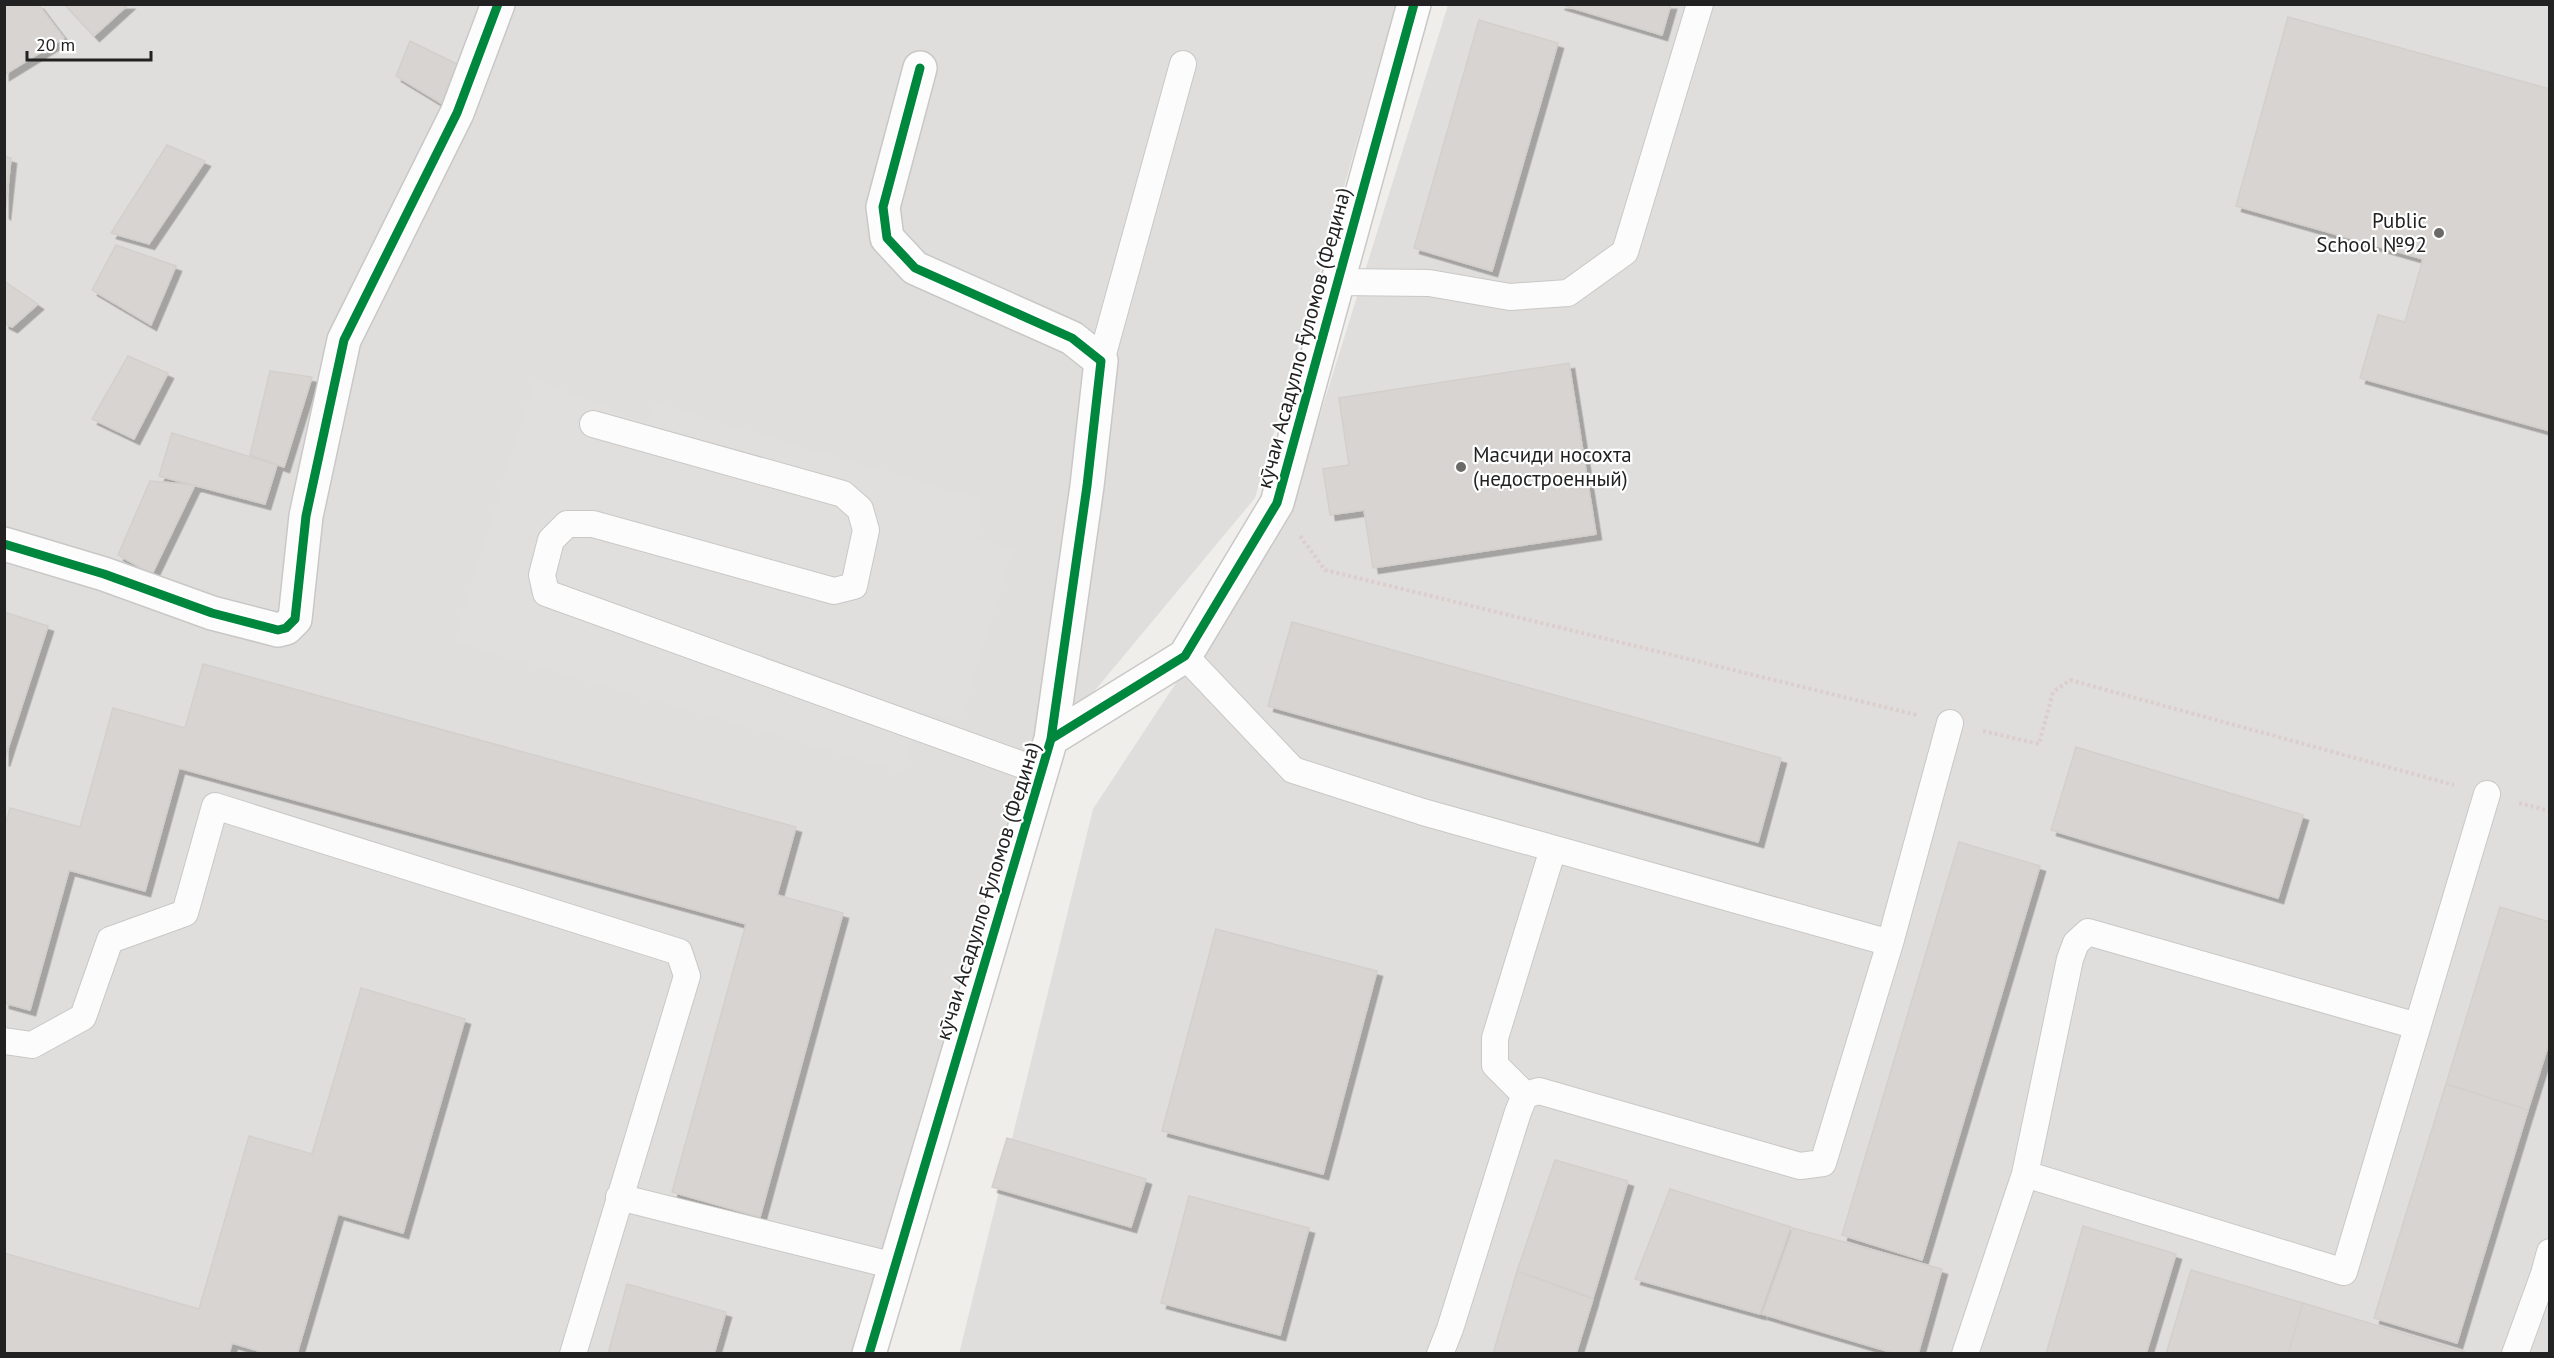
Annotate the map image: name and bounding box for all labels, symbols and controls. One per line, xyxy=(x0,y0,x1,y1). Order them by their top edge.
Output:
scale bar xyxy=(27,24,152,62)
text: 20 m xyxy=(36,33,75,56)
street label: кӯчаи Асадулло Ғуломов (Федина) xyxy=(1250,184,1357,491)
place label: Public School №92 xyxy=(2316,207,2427,258)
marker: Public School №92 xyxy=(2432,226,2446,240)
place label: Масчиди носохта (недостроенный) xyxy=(1473,441,1632,492)
marker: Масчиди носохта (недостроенный) xyxy=(1454,460,1468,474)
street label: кӯчаи Асадулло Ғуломов (Федина) xyxy=(929,738,1046,1043)

